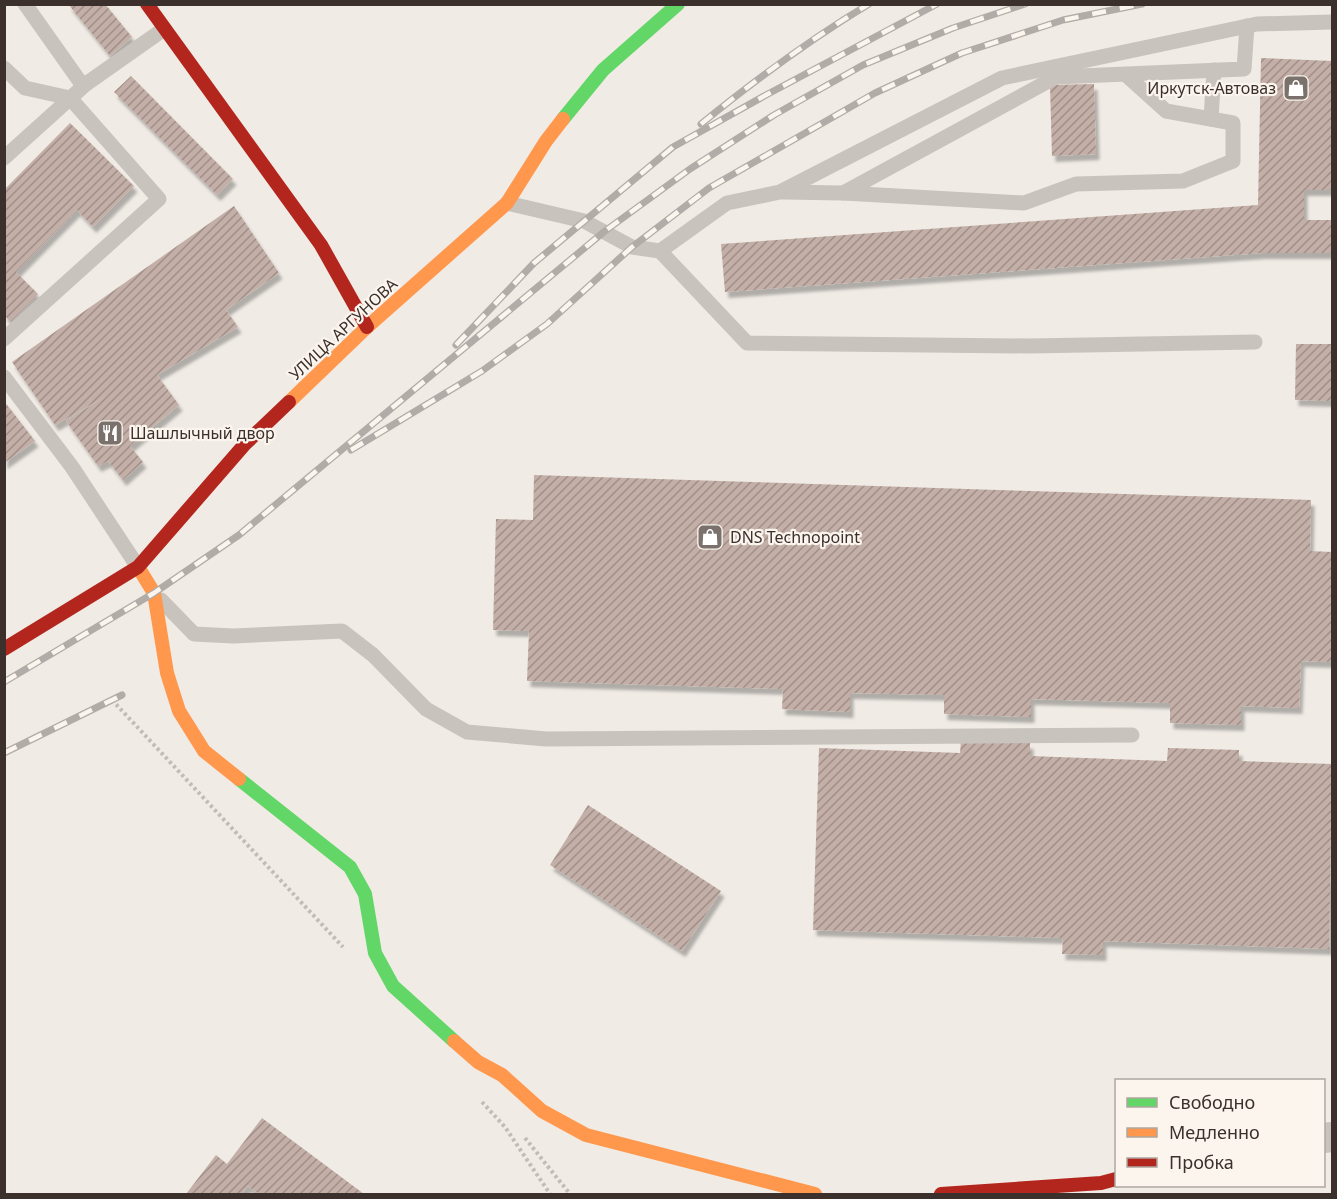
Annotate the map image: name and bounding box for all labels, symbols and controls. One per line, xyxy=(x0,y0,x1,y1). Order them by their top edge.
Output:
shop icon: Иркутск-Автоваз xyxy=(1281,73,1311,103)
place label: Иркутск-Автоваз xyxy=(1147,77,1276,99)
street label: УЛИЦА АРГУНОВА xyxy=(284,273,402,385)
restaurant icon: Шашлычный двор xyxy=(95,418,125,448)
place label: Шашлычный двор xyxy=(130,422,275,444)
shop icon: DNS Technopoint xyxy=(695,522,725,552)
place label: DNS Technopoint xyxy=(730,526,860,548)
legend xyxy=(1115,1079,1325,1187)
text: Свободно xyxy=(1169,1090,1255,1114)
text: Медленно xyxy=(1169,1120,1260,1144)
text: Пробка xyxy=(1169,1150,1234,1174)

